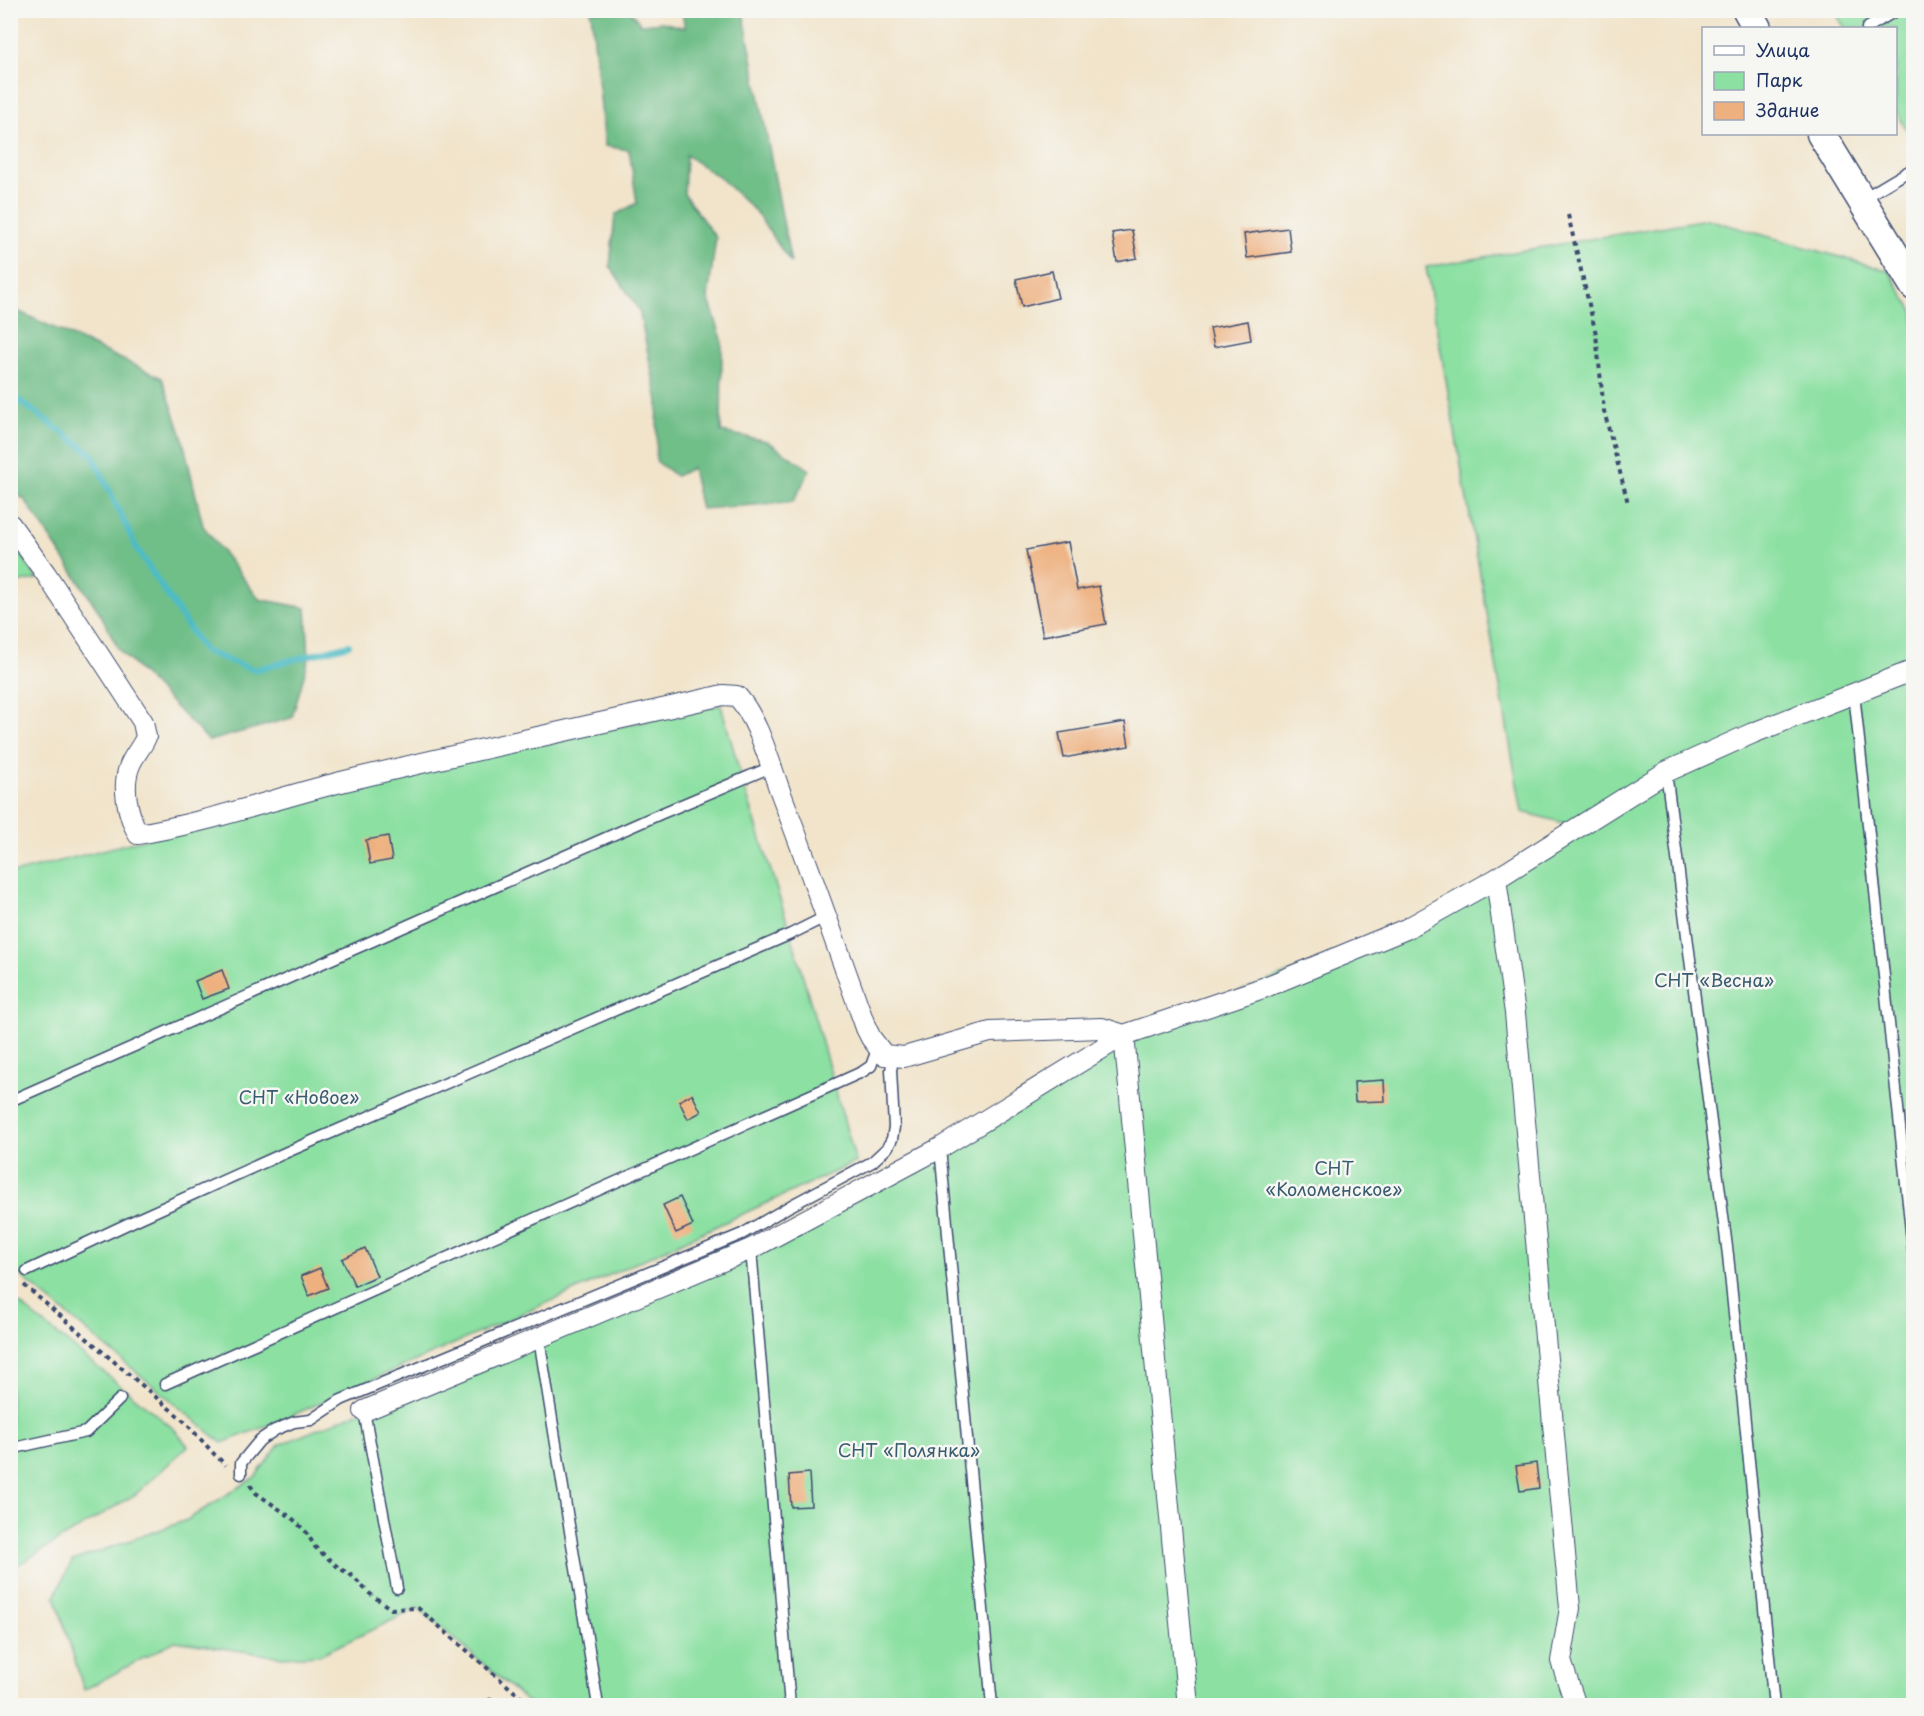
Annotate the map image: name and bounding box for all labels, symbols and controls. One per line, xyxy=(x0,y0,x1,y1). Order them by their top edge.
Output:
legend xyxy=(1702,27,1897,135)
text: Улица xyxy=(1756,36,1810,63)
text: Парк xyxy=(1756,66,1803,93)
text: Здание xyxy=(1756,96,1819,123)
park label: СНТ «Весна» xyxy=(1654,966,1774,993)
park label: СНТ «Новое» xyxy=(239,1083,359,1110)
park label: СНТ «Коломенское» xyxy=(1266,1154,1402,1202)
park label: СНТ «Полянка» xyxy=(838,1436,980,1463)

